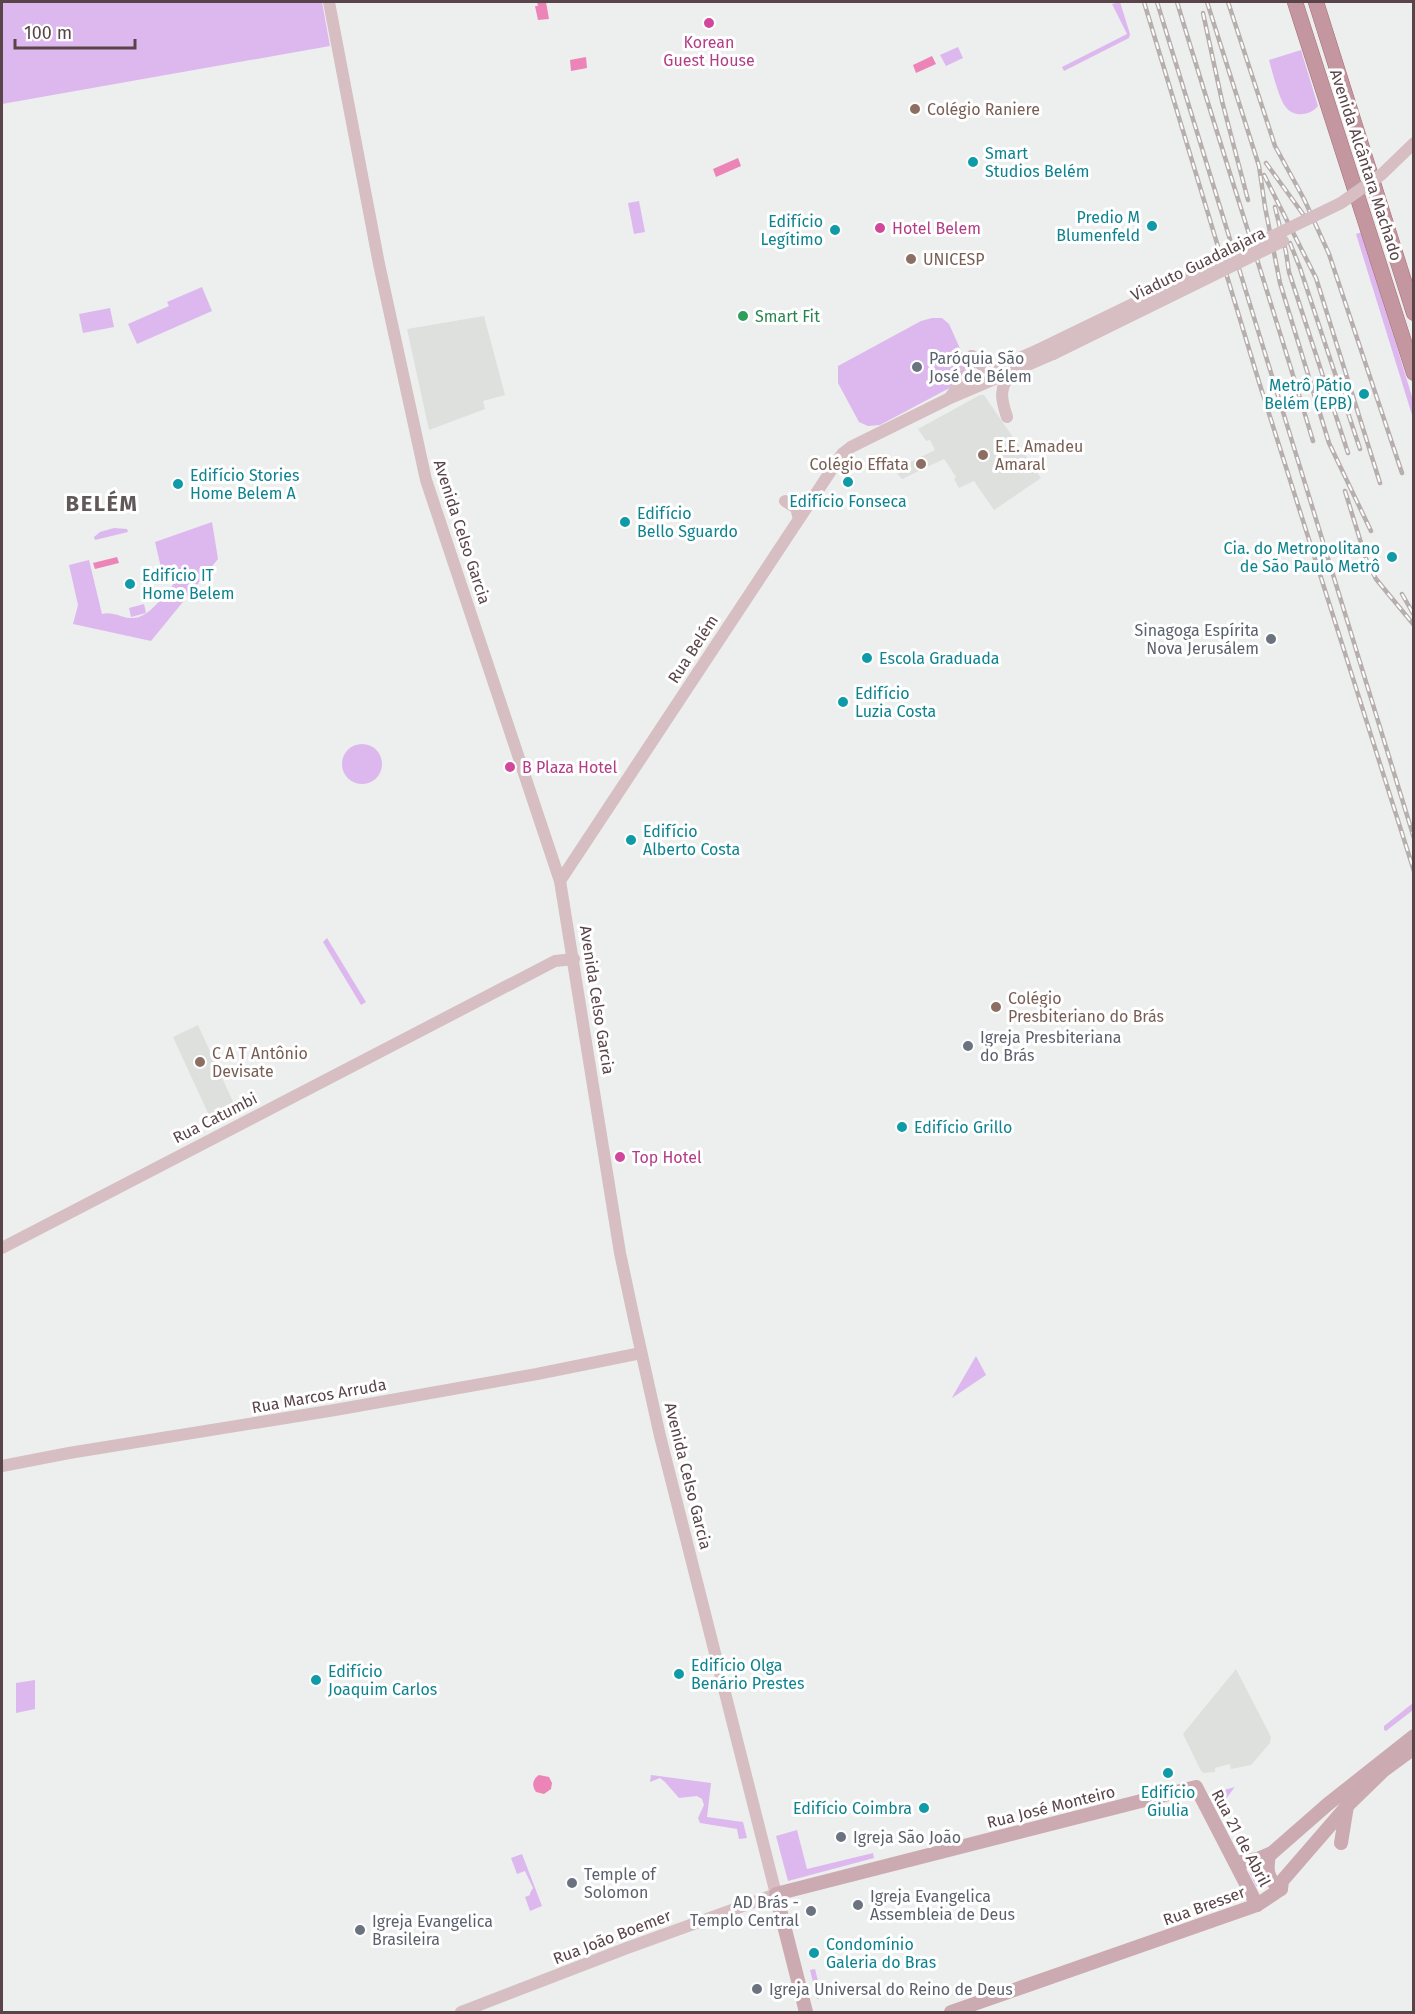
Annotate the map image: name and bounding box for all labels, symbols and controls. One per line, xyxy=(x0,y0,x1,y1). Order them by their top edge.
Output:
scale bar xyxy=(15,12,135,50)
marker: Korean Guest House xyxy=(702,16,716,30)
text: 100 m xyxy=(24,22,72,44)
place label: Korean Guest House xyxy=(663,33,755,70)
street label: Avenida Alcântara Machado xyxy=(1326,67,1406,263)
place label: Colégio Raniere xyxy=(927,100,1040,119)
marker: Colégio Raniere xyxy=(908,102,922,116)
place label: Smart Studios Belém xyxy=(985,144,1089,181)
marker: Smart Studios Belém xyxy=(966,155,980,169)
place label: Predio M Blumenfeld xyxy=(1056,208,1140,245)
place label: Edifício Legítimo xyxy=(761,212,823,249)
place label: Hotel Belem xyxy=(892,219,981,238)
marker: Predio M Blumenfeld xyxy=(1145,219,1159,233)
marker: Hotel Belem xyxy=(873,221,887,235)
marker: Edifício Legítimo xyxy=(828,223,842,237)
street label: Viaduto Guadalajara xyxy=(1128,223,1268,305)
place label: UNICESP xyxy=(923,250,985,269)
marker: UNICESP xyxy=(904,252,918,266)
place label: Smart Fit xyxy=(755,307,820,326)
marker: Smart Fit xyxy=(736,309,750,323)
place label: Paróquia São José de Bélem xyxy=(929,349,1032,386)
marker: Paróquia São José de Bélem xyxy=(910,360,924,374)
place label: Metrô Pátio Belém (EPB) xyxy=(1264,376,1352,413)
marker: Metrô Pátio Belém (EPB) xyxy=(1357,387,1371,401)
place label: E.E. Amadeu Amaral xyxy=(995,437,1083,474)
marker: E.E. Amadeu Amaral xyxy=(976,448,990,462)
place label: Colégio Effata xyxy=(810,455,909,474)
street label: Avenida Celso Garcia xyxy=(430,457,494,607)
marker: Colégio Effata xyxy=(914,457,928,471)
place label: Edifício Stories Home Belem A xyxy=(190,466,299,503)
marker: Edifício Fonseca xyxy=(841,475,855,489)
marker: Edifício Stories Home Belem A xyxy=(171,477,185,491)
district label: BELÉM xyxy=(66,490,138,517)
place label: Edifício Fonseca xyxy=(789,492,907,511)
place label: Edifício Bello Sguardo xyxy=(637,504,738,541)
marker: Edifício Bello Sguardo xyxy=(618,515,632,529)
place label: Cia. do Metropolitano de São Paulo Metrô xyxy=(1223,539,1380,576)
marker: Cia. do Metropolitano de São Paulo Metrô xyxy=(1385,550,1399,564)
place label: Edifício IT Home Belem xyxy=(142,566,234,603)
marker: Edifício IT Home Belem xyxy=(123,577,137,591)
street label: Rua Belém xyxy=(664,611,722,687)
place label: Sinagoga Espírita Nova Jerusálem xyxy=(1134,621,1259,658)
marker: Sinagoga Espírita Nova Jerusálem xyxy=(1264,632,1278,646)
place label: Escola Graduada xyxy=(879,649,999,668)
marker: Escola Graduada xyxy=(860,651,874,665)
place label: Edifício Luzia Costa xyxy=(855,684,936,721)
marker: Edifício Luzia Costa xyxy=(836,695,850,709)
place label: B Plaza Hotel xyxy=(522,758,618,777)
marker: B Plaza Hotel xyxy=(503,760,517,774)
place label: Edifício Alberto Costa xyxy=(643,822,740,859)
marker: Edifício Alberto Costa xyxy=(624,833,638,847)
street label: Avenida Celso Garcia xyxy=(576,924,618,1076)
place label: Colégio Presbiteriano do Brás xyxy=(1008,989,1164,1026)
marker: Colégio Presbiteriano do Brás xyxy=(989,1000,1003,1014)
place label: Igreja Presbiteriana do Brás xyxy=(980,1028,1122,1065)
marker: Igreja Presbiteriana do Brás xyxy=(961,1039,975,1053)
place label: C A T Antônio Devisate xyxy=(212,1044,308,1081)
marker: C A T Antônio Devisate xyxy=(193,1055,207,1069)
street label: Rua Catumbi xyxy=(170,1089,260,1147)
place label: Edifício Grillo xyxy=(914,1118,1012,1137)
marker: Edifício Grillo xyxy=(895,1120,909,1134)
place label: Top Hotel xyxy=(632,1148,702,1167)
marker: Top Hotel xyxy=(613,1150,627,1164)
street label: Rua Marcos Arruda xyxy=(250,1375,388,1417)
street label: Avenida Celso Garcia xyxy=(661,1401,715,1551)
place label: Edifício Olga Benário Prestes xyxy=(691,1656,804,1693)
place label: Edifício Joaquim Carlos xyxy=(328,1662,437,1699)
marker: Edifício Olga Benário Prestes xyxy=(672,1667,686,1681)
marker: Edifício Joaquim Carlos xyxy=(309,1673,323,1687)
marker: Edifício Giulia xyxy=(1161,1766,1175,1780)
street label: Rua José Monteiro xyxy=(985,1782,1117,1832)
place label: Edifício Giulia xyxy=(1141,1783,1195,1820)
street label: Rua 21 de Abril xyxy=(1207,1786,1275,1890)
place label: Edifício Coimbra xyxy=(793,1799,912,1818)
marker: Edifício Coimbra xyxy=(917,1801,931,1815)
place label: Igreja São João xyxy=(853,1828,961,1847)
marker: Igreja São João xyxy=(834,1830,848,1844)
place label: Temple of Solomon xyxy=(584,1865,657,1902)
marker: Temple of Solomon xyxy=(565,1876,579,1890)
street label: Rua Bresser xyxy=(1160,1882,1248,1930)
place label: Igreja Evangelica Assembleia de Deus xyxy=(870,1887,1015,1924)
place label: AD Brás - Templo Central xyxy=(690,1893,799,1930)
marker: Igreja Evangelica Assembleia de Deus xyxy=(851,1898,865,1912)
marker: AD Brás - Templo Central xyxy=(804,1904,818,1918)
street label: Rua João Boemer xyxy=(550,1905,674,1968)
place label: Igreja Evangelica Brasileira xyxy=(372,1912,493,1949)
marker: Igreja Evangelica Brasileira xyxy=(353,1923,367,1937)
place label: Condomínio Galeria do Bras xyxy=(826,1935,936,1972)
marker: Condomínio Galeria do Bras xyxy=(807,1946,821,1960)
place label: Igreja Universal do Reino de Deus xyxy=(769,1980,1013,1999)
marker: Igreja Universal do Reino de Deus xyxy=(750,1982,764,1996)

